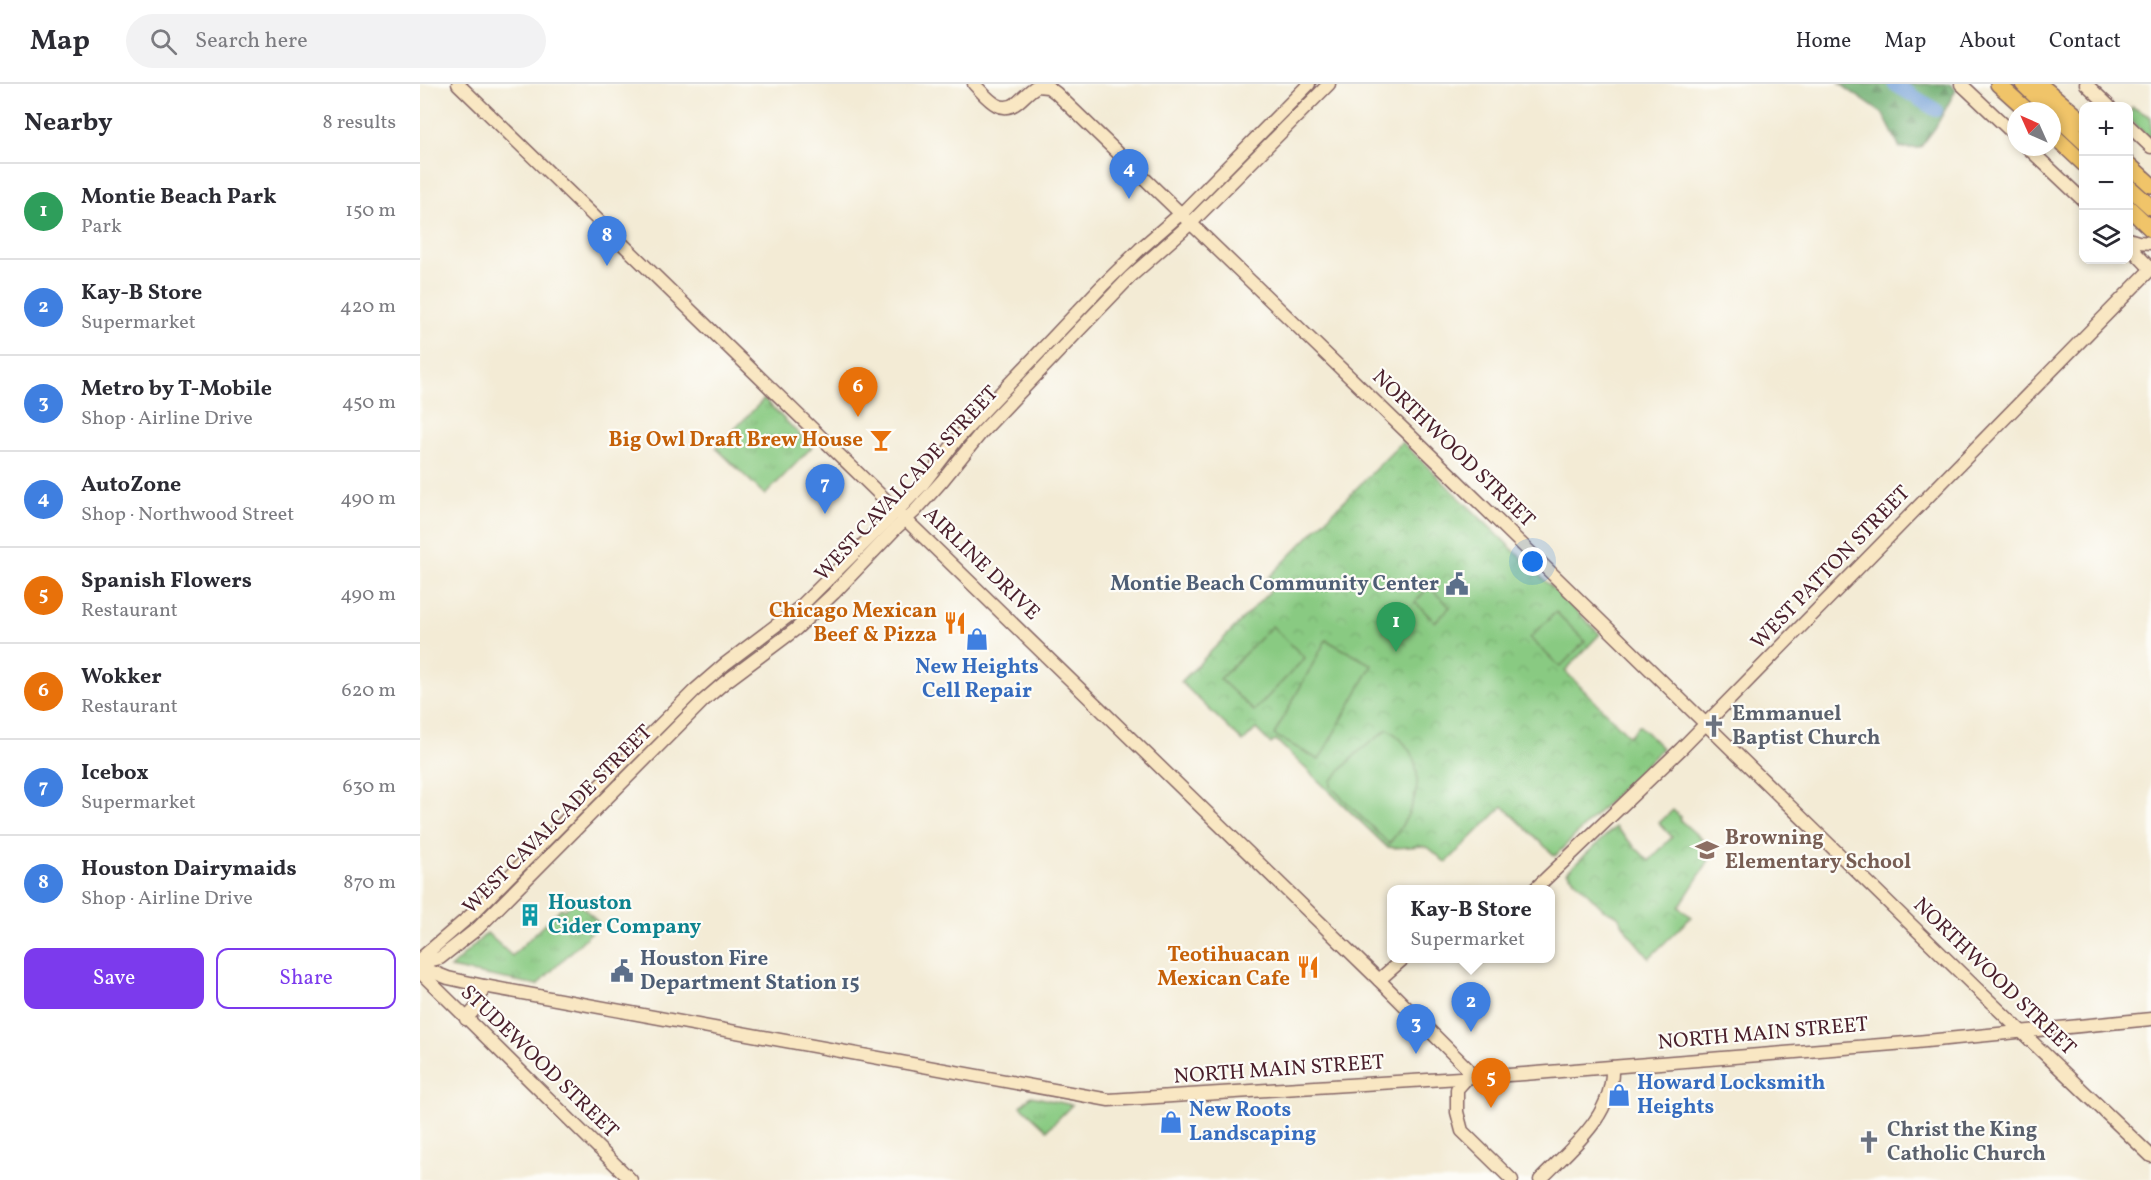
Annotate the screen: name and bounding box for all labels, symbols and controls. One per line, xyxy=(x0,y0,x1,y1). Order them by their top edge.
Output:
search box xyxy=(126,14,546,68)
text: Map xyxy=(30,22,90,61)
icon: search xyxy=(147,25,180,58)
text: Search here xyxy=(195,26,308,57)
text: Home xyxy=(1796,27,1851,56)
text: Map xyxy=(1884,27,1926,56)
text: About xyxy=(1959,27,2016,56)
text: Contact xyxy=(2049,27,2121,56)
north arrow xyxy=(2007,102,2061,156)
map controls xyxy=(2079,102,2133,264)
button: + xyxy=(2079,102,2133,156)
text: Nearby xyxy=(24,105,113,141)
text: 8 results xyxy=(323,109,396,137)
pin: 4 xyxy=(1110,150,1148,199)
button: − xyxy=(2079,156,2133,210)
text: Montie Beach Park xyxy=(81,182,277,213)
text: 1 xyxy=(39,197,48,225)
text: 150 m xyxy=(345,197,396,225)
button: layers xyxy=(2079,210,2133,264)
text: Park xyxy=(81,213,122,241)
pin: 8 xyxy=(588,216,627,266)
text: Kay-B Store xyxy=(81,278,202,309)
text: 2 xyxy=(38,293,49,321)
text: 420 m xyxy=(340,293,396,321)
text: Supermarket xyxy=(81,309,196,337)
street label: NORTHWOOD STREET xyxy=(1365,363,1541,535)
pin: 6 xyxy=(838,368,878,417)
text: Metro by T-Mobile xyxy=(81,374,272,405)
street label: WEST CAVALCADE STREET xyxy=(809,380,1005,588)
text: 3 xyxy=(38,389,49,417)
text: 450 m xyxy=(342,389,396,417)
text: Shop · Airline Drive xyxy=(81,405,253,433)
place label: Big Owl Draft Brew House xyxy=(608,426,863,455)
bar icon: Big Owl Draft Brew House xyxy=(868,427,894,453)
pin: 7 xyxy=(806,464,844,514)
text: AutoZone xyxy=(81,470,181,501)
street label: WEST PATTON STREET xyxy=(1745,479,1917,657)
text: 4 xyxy=(37,485,50,513)
text: 490 m xyxy=(340,485,396,513)
text: Shop · Northwood Street xyxy=(81,501,294,529)
street label: AIRLINE DRIVE xyxy=(916,501,1046,627)
your location xyxy=(1518,547,1547,576)
text: Spanish Flowers xyxy=(81,566,252,597)
place label: Montie Beach Community Center xyxy=(1110,570,1439,599)
public building icon: Montie Beach Community Center xyxy=(1444,571,1470,597)
text: 5 xyxy=(39,581,48,609)
text: 490 m xyxy=(340,581,396,609)
text: Restaurant xyxy=(81,597,178,625)
place label: Chicago Mexican Beef & Pizza xyxy=(769,597,937,650)
pin: 1 xyxy=(1376,602,1416,652)
restaurant icon: Chicago Mexican Beef & Pizza xyxy=(942,610,968,636)
shop icon: New Heights Cell Repair xyxy=(964,626,990,652)
place label: New Heights Cell Repair xyxy=(915,653,1039,706)
text: Wokker xyxy=(81,662,162,693)
text: 6 xyxy=(38,677,49,705)
text: 620 m xyxy=(342,677,396,705)
text: Restaurant xyxy=(81,693,178,721)
place label: Emmanuel Baptist Church xyxy=(1732,700,1881,753)
church icon: Emmanuel Baptist Church xyxy=(1701,713,1727,739)
street label: WEST CAVALCADE STREET xyxy=(457,719,659,921)
text: Icebox xyxy=(81,758,149,789)
text: 7 xyxy=(39,773,48,801)
text: 630 m xyxy=(343,773,396,801)
text: Supermarket xyxy=(81,789,196,817)
place label: Browning Elementary School xyxy=(1725,824,1911,877)
school or university icon: Browning Elementary School xyxy=(1694,837,1720,863)
text: Houston Dairymaids xyxy=(81,854,297,885)
text: 8 xyxy=(38,869,49,897)
text: 870 m xyxy=(343,869,396,897)
text: Shop · Airline Drive xyxy=(81,885,253,913)
popup xyxy=(1387,885,1555,963)
place label: Houston Cider Company xyxy=(548,889,702,942)
street label: NORTHWOOD STREET xyxy=(1906,891,2082,1063)
text: Kay-B Store xyxy=(1410,895,1532,926)
building icon: Houston Cider Company xyxy=(517,902,543,928)
text: Supermarket xyxy=(1410,926,1525,954)
place label: Teotihuacan Mexican Cafe xyxy=(1157,941,1290,994)
place label: Houston Fire Department Station 15 xyxy=(640,945,860,998)
button: Save xyxy=(24,948,204,1009)
button: Share xyxy=(216,948,396,1009)
restaurant icon: Teotihuacan Mexican Cafe xyxy=(1295,954,1321,980)
public building icon: Houston Fire Department Station 15 xyxy=(609,958,635,984)
street label: STUDEWOOD STREET xyxy=(454,979,624,1145)
pin: 2 xyxy=(1452,982,1490,1032)
pin: 3 xyxy=(1396,1004,1436,1054)
street label: NORTH MAIN STREET xyxy=(1657,1010,1869,1058)
street label: NORTH MAIN STREET xyxy=(1173,1048,1385,1092)
pin: 5 xyxy=(1472,1058,1510,1108)
place label: Howard Locksmith Heights xyxy=(1637,1069,1826,1122)
shop icon: Howard Locksmith Heights xyxy=(1606,1082,1632,1108)
place label: New Roots Landscaping xyxy=(1189,1096,1316,1149)
shop icon: New Roots Landscaping xyxy=(1158,1109,1184,1135)
place label: Christ the King Catholic Church xyxy=(1887,1116,2046,1169)
church icon: Christ the King Catholic Church xyxy=(1856,1129,1882,1155)

